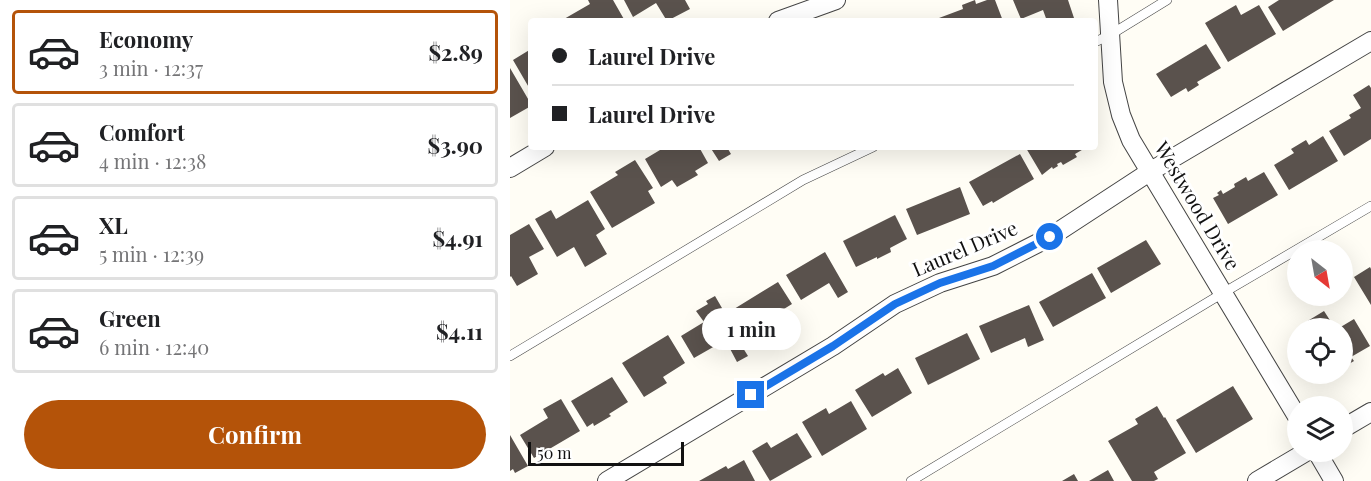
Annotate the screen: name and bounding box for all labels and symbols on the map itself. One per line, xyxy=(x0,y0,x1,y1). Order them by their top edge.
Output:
street label: Westwood Drive xyxy=(1149,135,1247,275)
street label: Laurel Drive xyxy=(908,213,1021,282)
route start xyxy=(1036,223,1063,250)
north arrow xyxy=(1287,240,1353,306)
callout: 1 min xyxy=(702,308,800,350)
route end xyxy=(737,381,764,408)
scale bar xyxy=(528,439,684,466)

